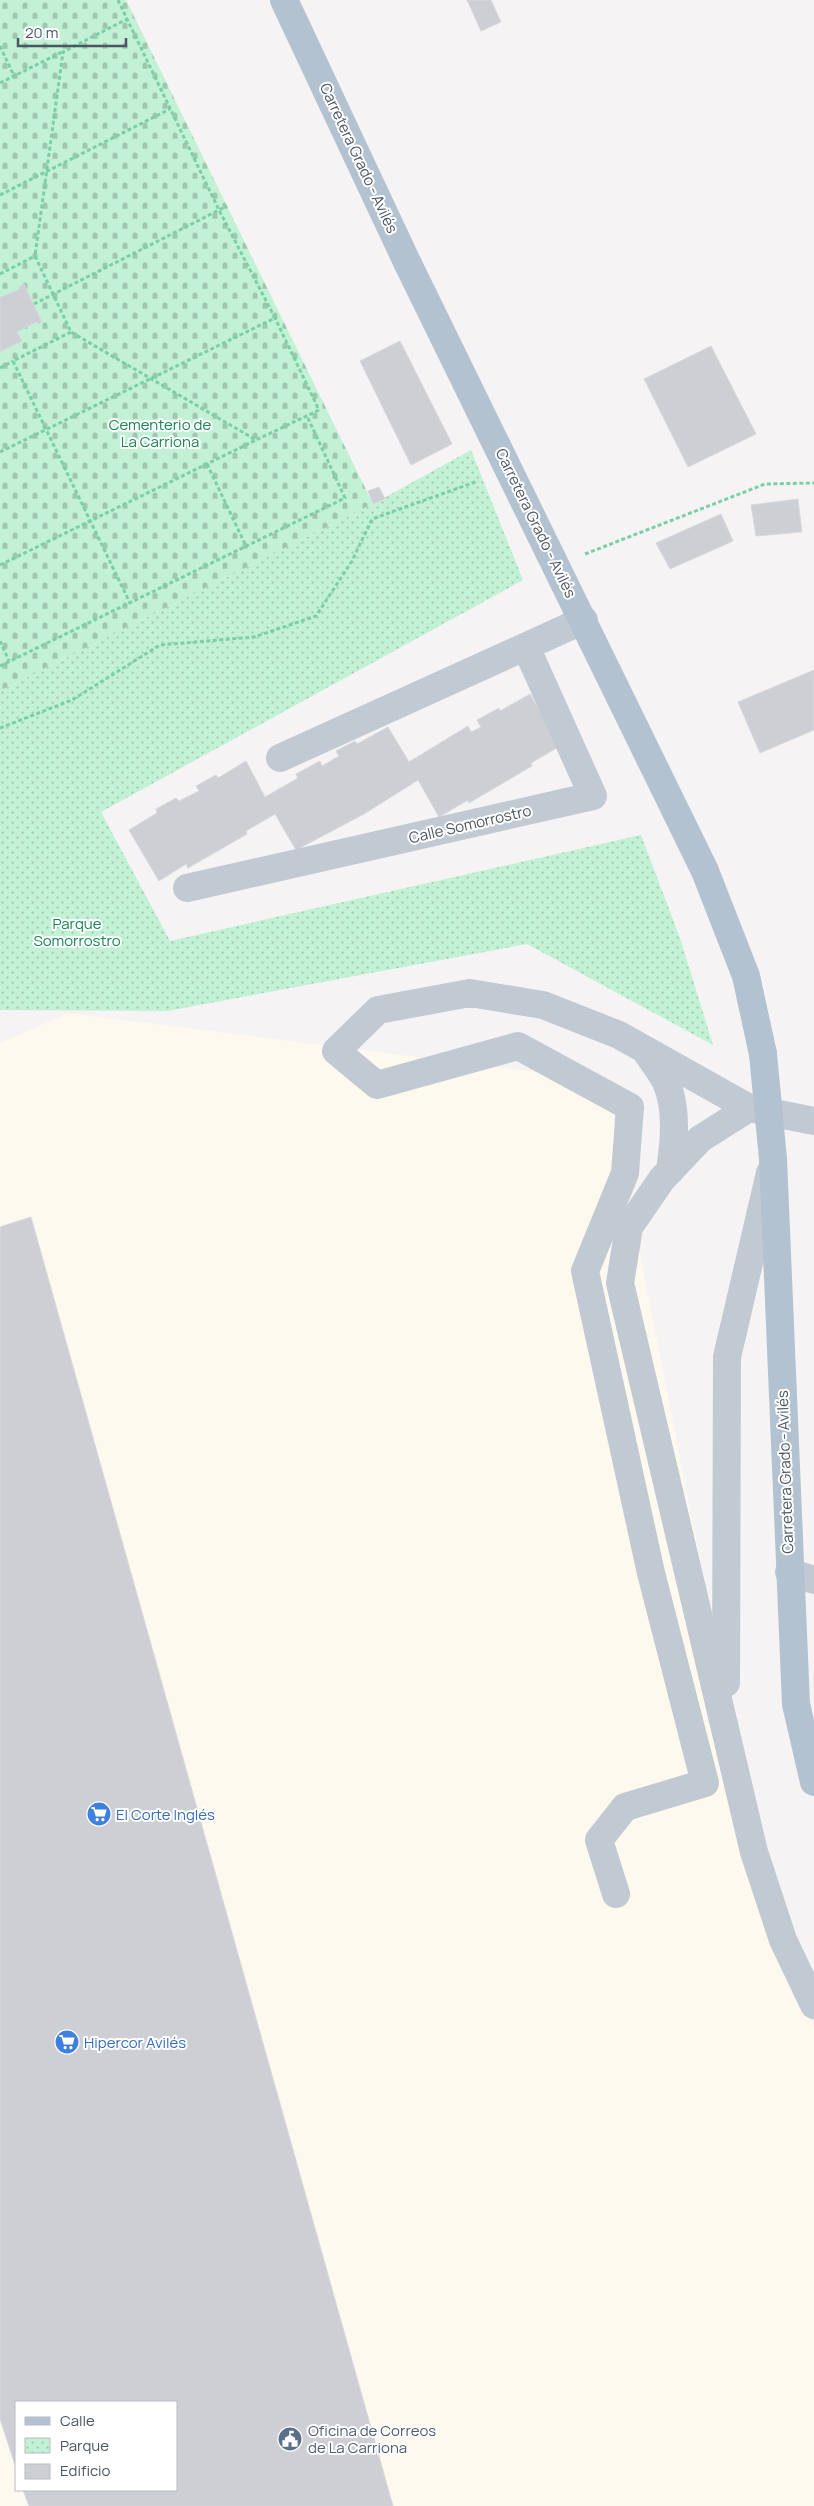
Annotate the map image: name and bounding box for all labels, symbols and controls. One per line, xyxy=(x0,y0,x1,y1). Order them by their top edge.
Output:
scale bar xyxy=(18,15,125,47)
text: 20 m xyxy=(25,22,58,43)
street label: Carretera Grado - Avilés xyxy=(315,79,403,237)
park label: Cementerio de La Carriona xyxy=(109,414,211,452)
street label: Carretera Grado - Avilés xyxy=(491,445,581,601)
street label: Calle Somorrostro xyxy=(407,800,533,848)
park label: Parque Somorrostro xyxy=(33,913,121,951)
street label: Carretera Grado - Avilés xyxy=(772,1390,798,1554)
supermarket icon: El Corte Inglés xyxy=(86,1801,112,1827)
place label: El Corte Inglés xyxy=(116,1804,215,1825)
supermarket icon: Hipercor Avilés xyxy=(54,2029,80,2055)
place label: Hipercor Avilés xyxy=(84,2032,186,2053)
legend xyxy=(15,2401,178,2491)
text: Calle xyxy=(60,2410,95,2431)
place label: Oficina de Correos de La Carriona xyxy=(308,2420,436,2458)
public building icon: Oficina de Correos de La Carriona xyxy=(277,2426,303,2452)
text: Parque xyxy=(60,2435,109,2456)
text: Edificio xyxy=(60,2460,111,2481)

